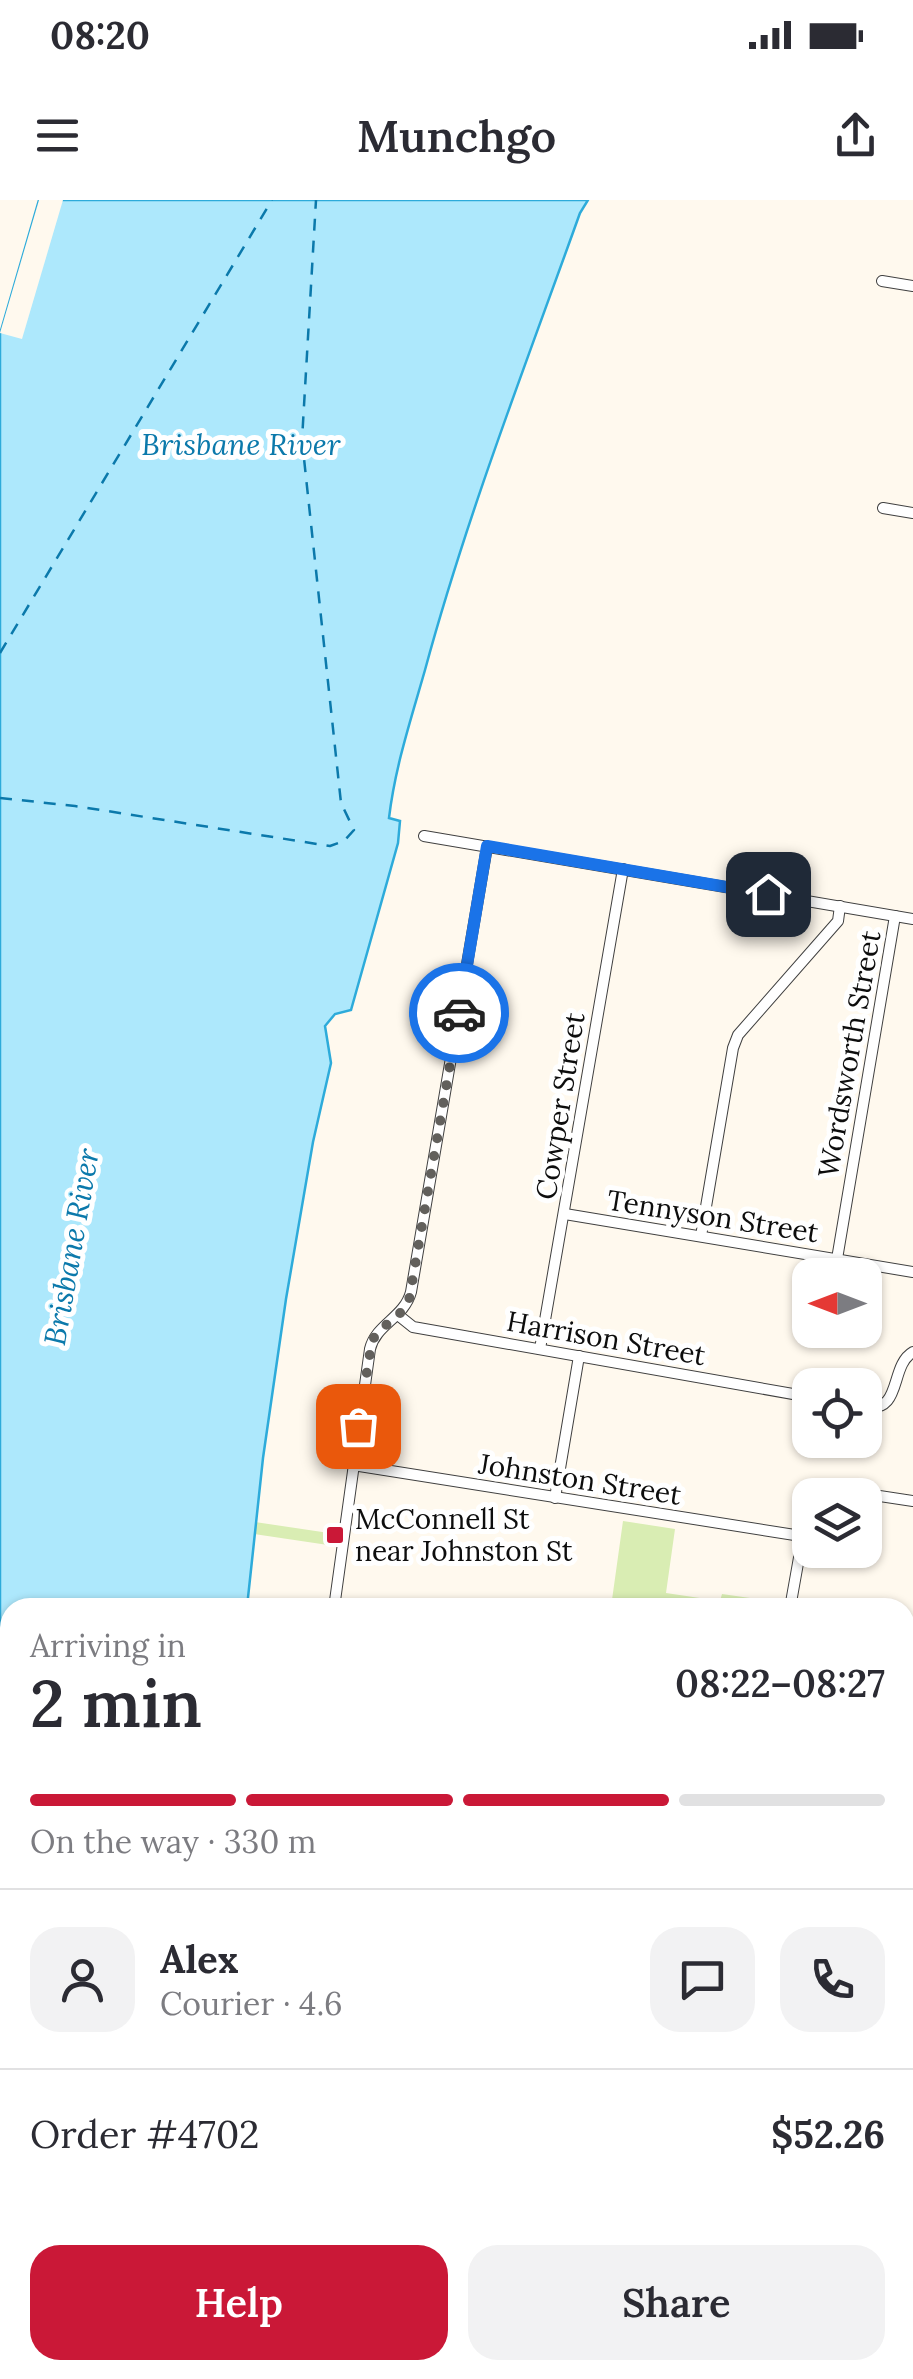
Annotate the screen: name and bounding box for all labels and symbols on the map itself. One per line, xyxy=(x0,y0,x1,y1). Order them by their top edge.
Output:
water label: Brisbane River xyxy=(141,425,341,463)
pin xyxy=(726,852,811,937)
street label: Wordsworth Street xyxy=(810,928,888,1180)
courier xyxy=(409,963,509,1063)
street label: Cowper Street xyxy=(527,1010,593,1202)
water label: Brisbane River xyxy=(35,1145,107,1348)
street label: Tennyson Street xyxy=(605,1182,821,1250)
north arrow xyxy=(792,1258,882,1348)
street label: Harrison Street xyxy=(504,1303,708,1373)
pin xyxy=(316,1384,401,1469)
street label: Johnston Street xyxy=(475,1445,684,1513)
place label: McConnell St near Johnston St xyxy=(355,1501,573,1569)
marker: McConnell St near Johnston St xyxy=(324,1524,346,1546)

